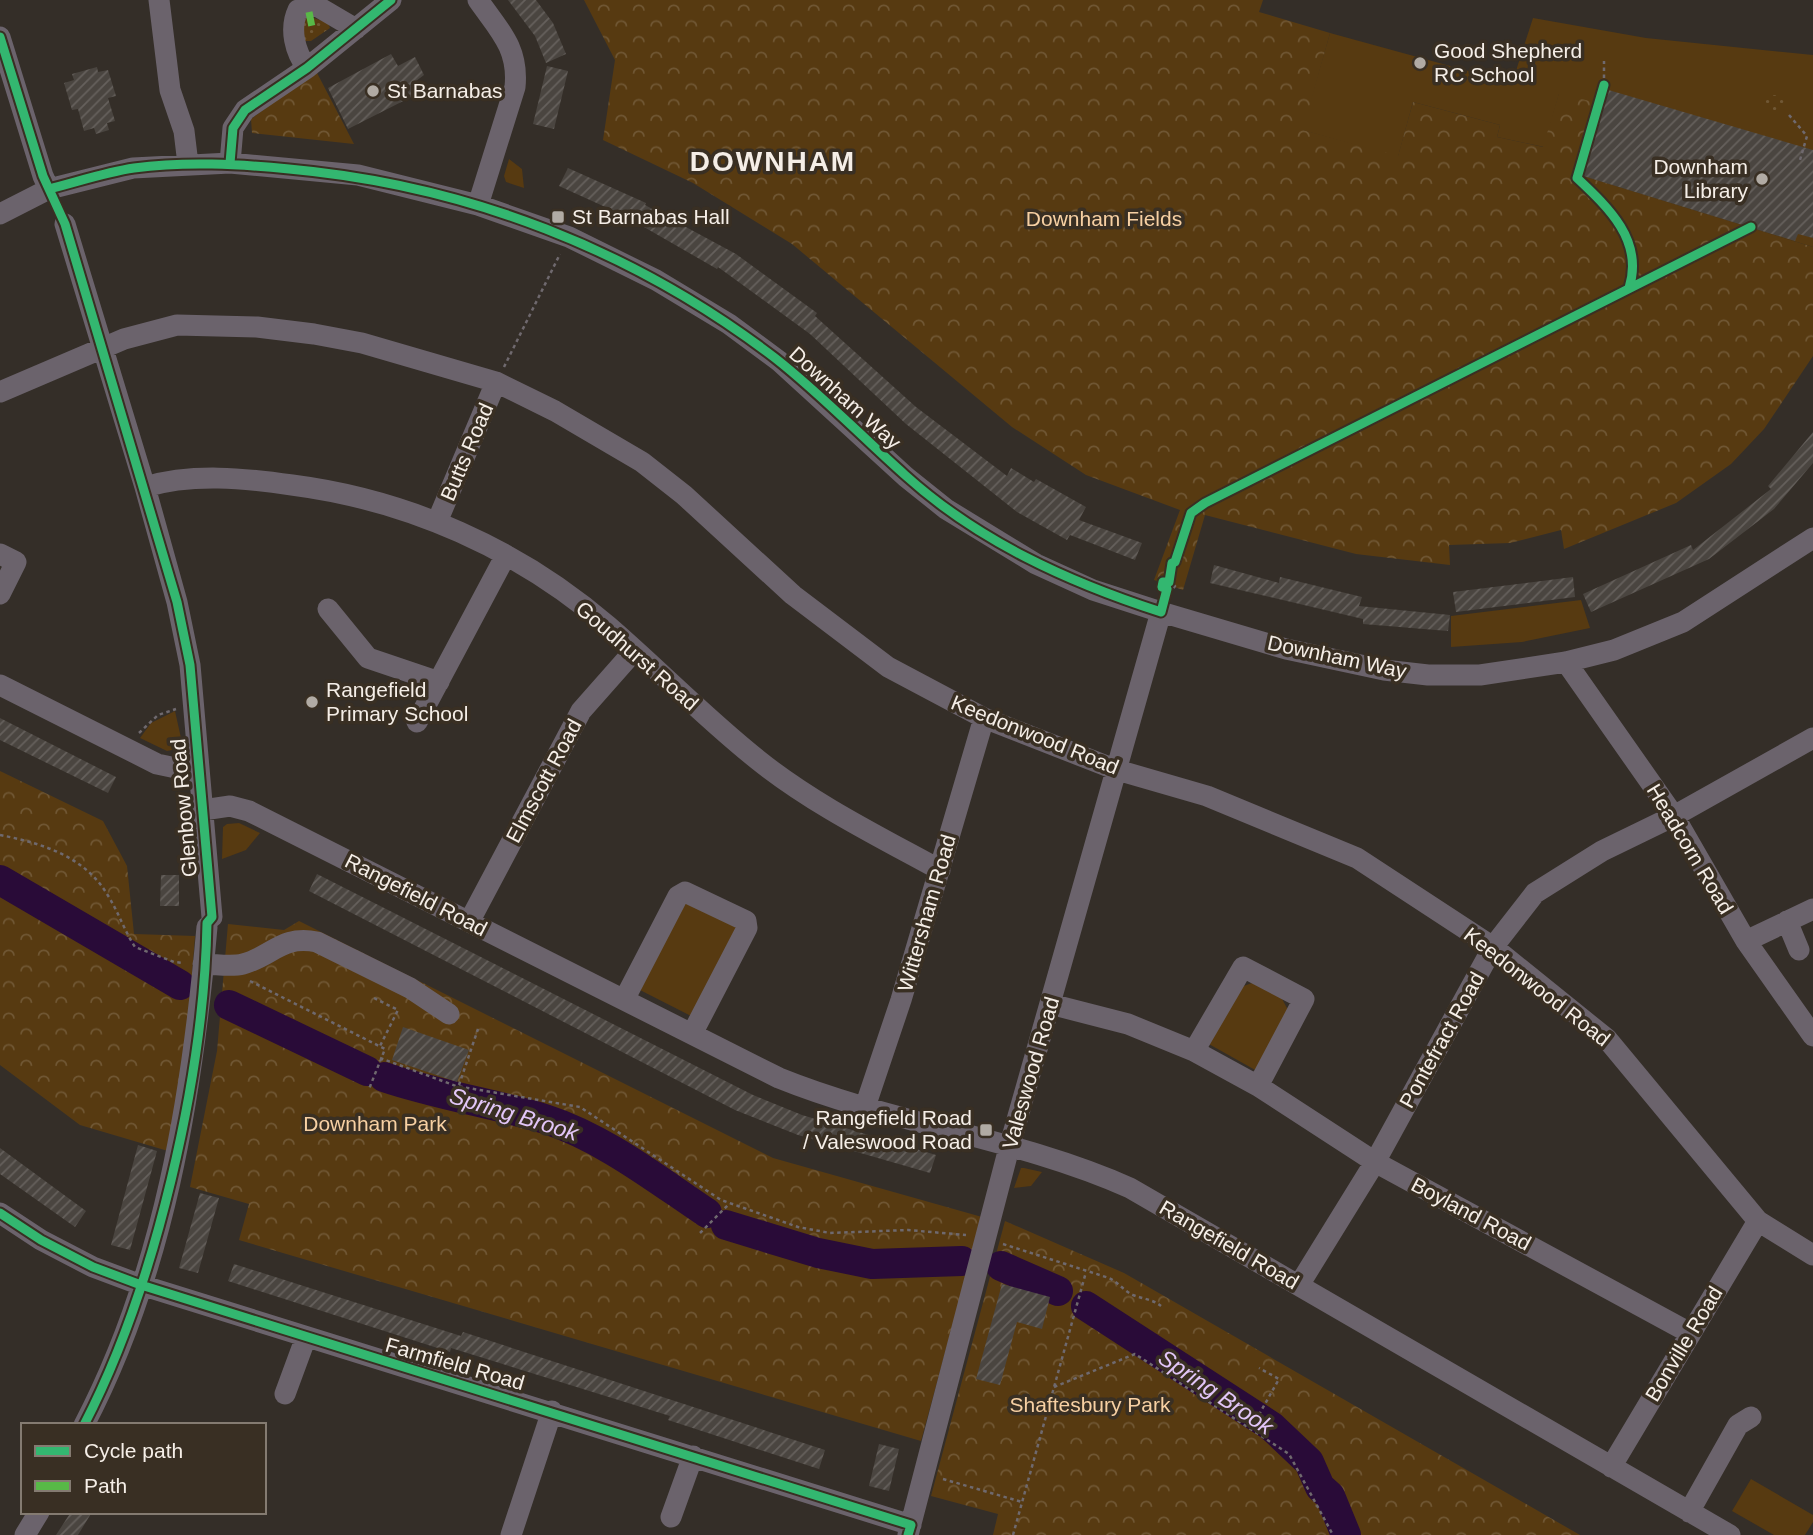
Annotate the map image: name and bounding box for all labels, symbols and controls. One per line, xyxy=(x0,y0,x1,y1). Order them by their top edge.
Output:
place label: Good Shepherd RC School xyxy=(1434,39,1582,86)
marker: Good Shepherd RC School xyxy=(1412,55,1428,71)
place label: St Barnabas xyxy=(387,79,503,102)
marker: St Barnabas xyxy=(365,83,381,99)
district label: DOWNHAM xyxy=(690,146,856,177)
place label: Downham Library xyxy=(1653,155,1748,202)
marker: Downham Library xyxy=(1754,171,1770,187)
place label: St Barnabas Hall xyxy=(572,205,730,228)
park label: Downham Fields xyxy=(1026,207,1182,230)
marker: St Barnabas Hall xyxy=(550,209,566,225)
street label: Downham Way xyxy=(785,342,906,454)
street label: Butts Road xyxy=(436,399,497,504)
street label: Goudhurst Road xyxy=(572,596,703,715)
street label: Downham Way xyxy=(1265,631,1409,683)
place label: Rangefield Primary School xyxy=(326,678,468,725)
street label: Keedonwood Road xyxy=(948,690,1122,779)
marker: Rangefield Primary School xyxy=(304,694,320,710)
street label: Elmscott Road xyxy=(501,715,586,846)
street label: Glenbow Road xyxy=(166,738,201,878)
street label: Headcorn Road xyxy=(1643,780,1738,918)
street label: Wittersham Road xyxy=(893,832,960,994)
street label: Rangefield Road xyxy=(341,849,491,940)
street label: Keedonwood Road xyxy=(1460,923,1615,1051)
street label: Pontefract Road xyxy=(1395,968,1488,1112)
street label: Valeswood Road xyxy=(998,994,1063,1152)
water label: Spring Brook xyxy=(447,1082,583,1146)
place label: Rangefield Road / Valeswood Road xyxy=(803,1106,972,1153)
park label: Downham Park xyxy=(303,1112,447,1135)
marker: Rangefield Road / Valeswood Road xyxy=(978,1122,994,1138)
street label: Boyland Road xyxy=(1408,1172,1535,1255)
street label: Rangefield Road xyxy=(1156,1195,1303,1294)
street label: Bonville Road xyxy=(1640,1282,1727,1405)
street label: Farmfield Road xyxy=(383,1333,527,1394)
water label: Spring Brook xyxy=(1154,1344,1280,1441)
park label: Shaftesbury Park xyxy=(1009,1393,1171,1416)
legend xyxy=(21,1423,266,1514)
text: Cycle path xyxy=(84,1439,183,1462)
text: Path xyxy=(84,1474,127,1497)

